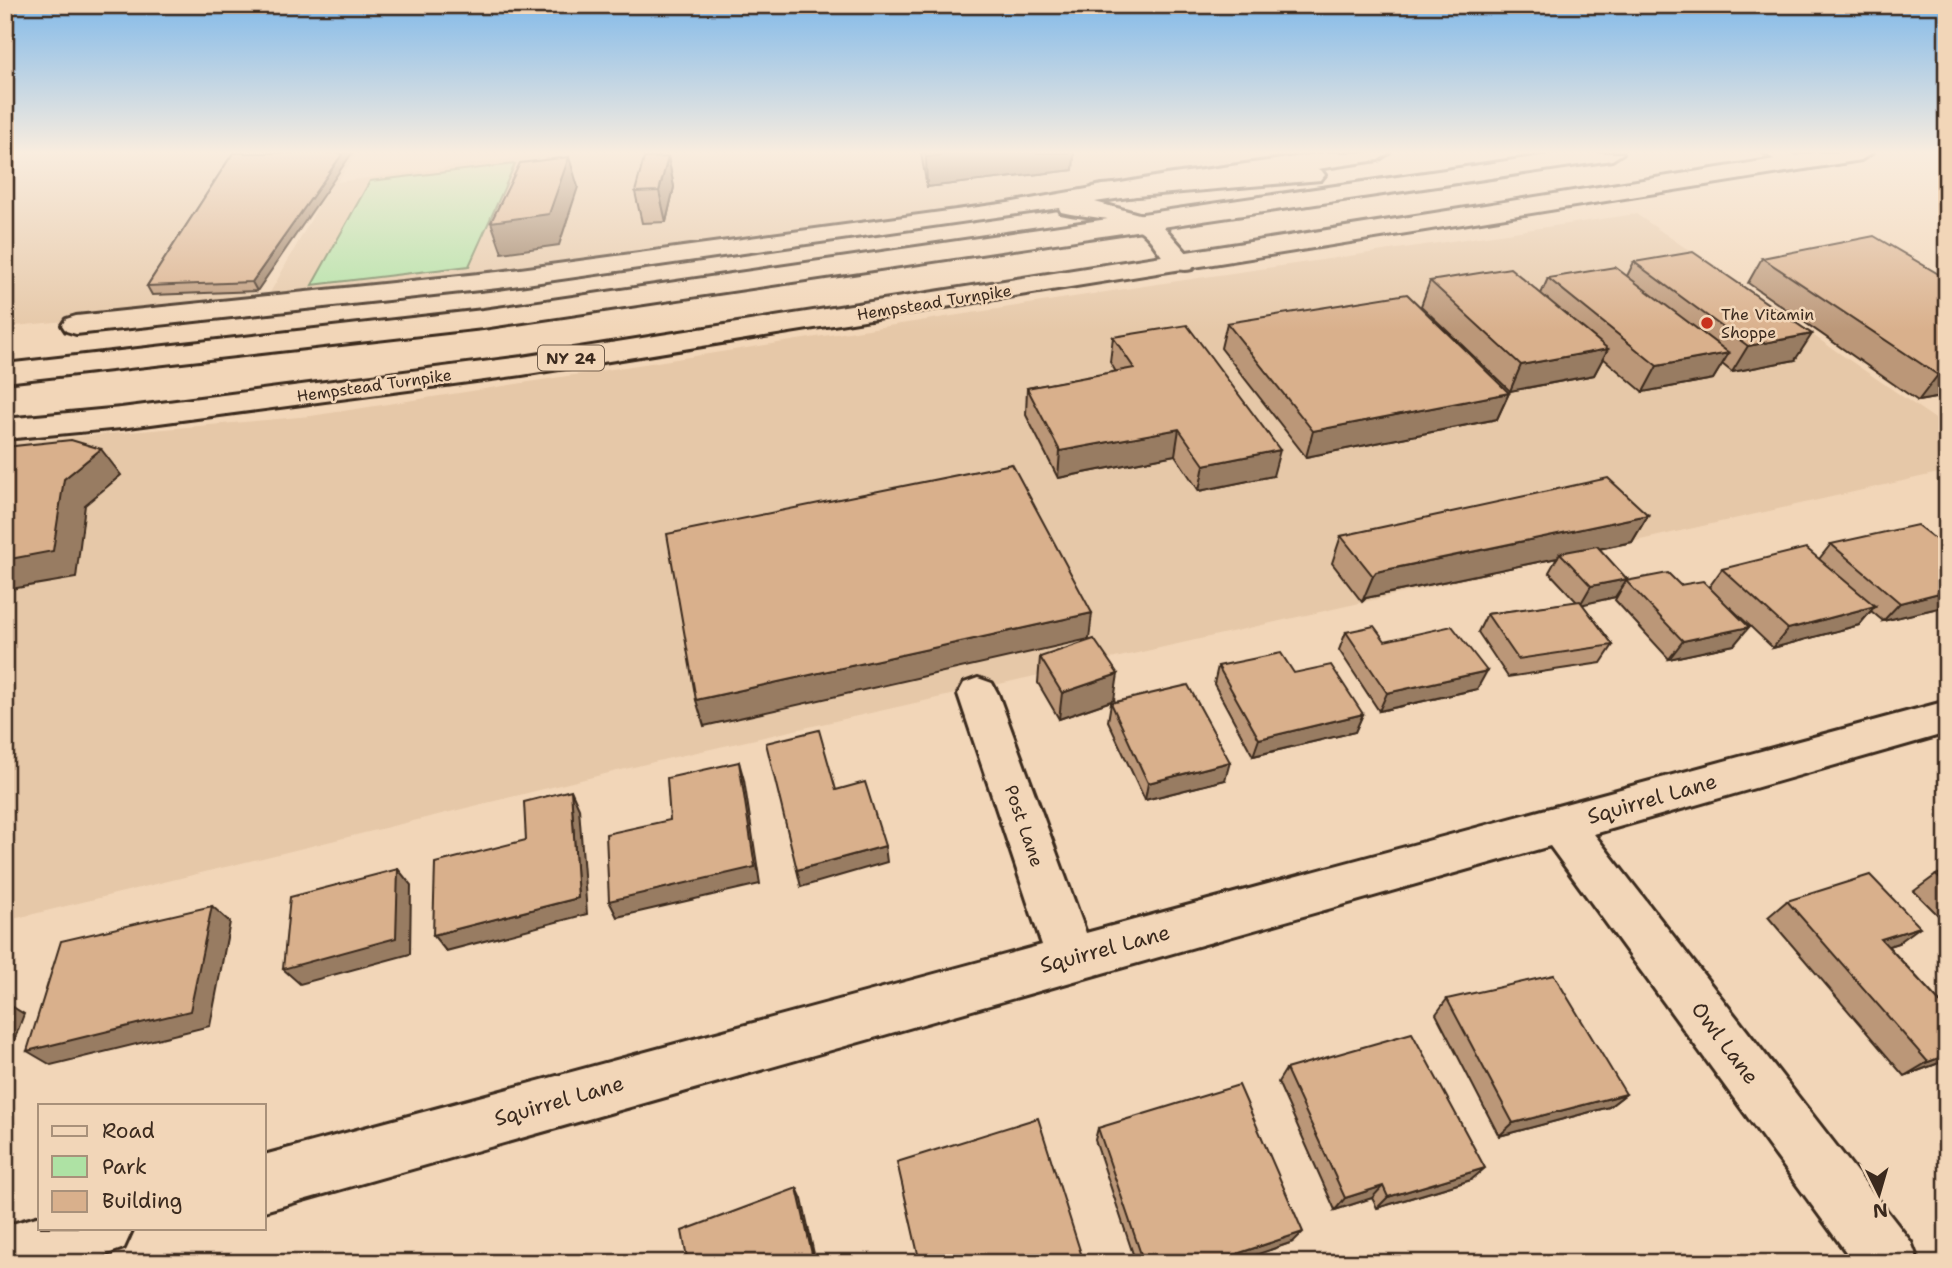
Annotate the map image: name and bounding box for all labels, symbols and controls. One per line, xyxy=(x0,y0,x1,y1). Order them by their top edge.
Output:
street label: Hempstead Turnpike xyxy=(855,280,1013,325)
place label: The Vitamin Shoppe xyxy=(1721,304,1814,343)
marker: The Vitamin Shoppe xyxy=(1699,315,1715,331)
road number: NY 24 xyxy=(538,346,604,370)
street label: Hempstead Turnpike xyxy=(295,364,453,407)
street label: Squirrel Lane xyxy=(1584,767,1720,831)
street label: Post Lane xyxy=(999,782,1049,870)
street label: Squirrel Lane xyxy=(1037,918,1173,980)
street label: Owl Lane xyxy=(1685,996,1765,1090)
street label: Squirrel Lane xyxy=(491,1069,627,1133)
legend xyxy=(38,1104,266,1230)
text: Road xyxy=(102,1117,155,1145)
text: Park xyxy=(102,1153,147,1181)
north arrow xyxy=(1843,1160,1913,1230)
text: Building xyxy=(102,1187,182,1215)
text: N xyxy=(1872,1197,1889,1224)

